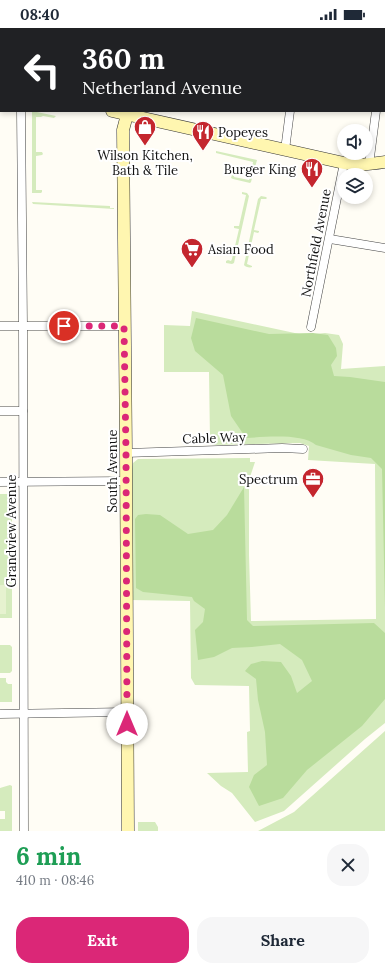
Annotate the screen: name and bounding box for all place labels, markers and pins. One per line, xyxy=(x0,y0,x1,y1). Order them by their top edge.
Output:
shop icon: Wilson Kitchen, Bath & Tile xyxy=(132,114,158,147)
restaurant icon: Popeyes xyxy=(190,119,216,152)
place label: Popeyes xyxy=(218,124,268,141)
place label: Wilson Kitchen, Bath & Tile xyxy=(97,147,193,179)
restaurant icon: Burger King xyxy=(299,156,325,189)
place label: Burger King xyxy=(224,161,297,178)
supermarket icon: Asian Food xyxy=(179,236,205,269)
place label: Asian Food xyxy=(207,241,274,258)
pin xyxy=(47,309,81,343)
office icon: Spectrum xyxy=(300,466,326,499)
place label: Spectrum xyxy=(239,471,298,488)

